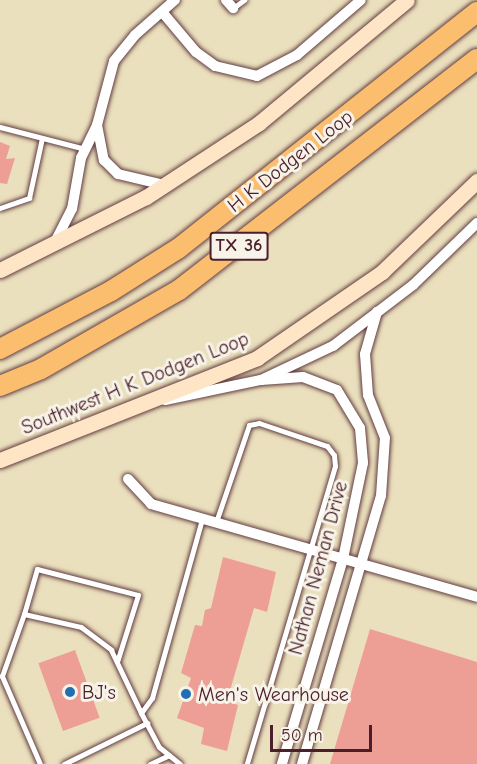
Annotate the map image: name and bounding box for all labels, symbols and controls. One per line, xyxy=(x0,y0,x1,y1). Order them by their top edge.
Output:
street label: H K Dodgen Loop xyxy=(222,105,358,217)
road number: TX 36 xyxy=(209,231,269,261)
street label: Southwest H K Dodgen Loop xyxy=(18,326,252,440)
street label: Nathan Neman Drive xyxy=(283,479,353,657)
place label: BJ's xyxy=(82,680,116,704)
place label: Men's Wearhouse xyxy=(198,682,349,706)
marker: BJ's xyxy=(63,685,77,699)
marker: Men's Wearhouse xyxy=(179,687,193,701)
scale bar xyxy=(273,713,375,751)
text: 50 m xyxy=(281,725,323,746)

